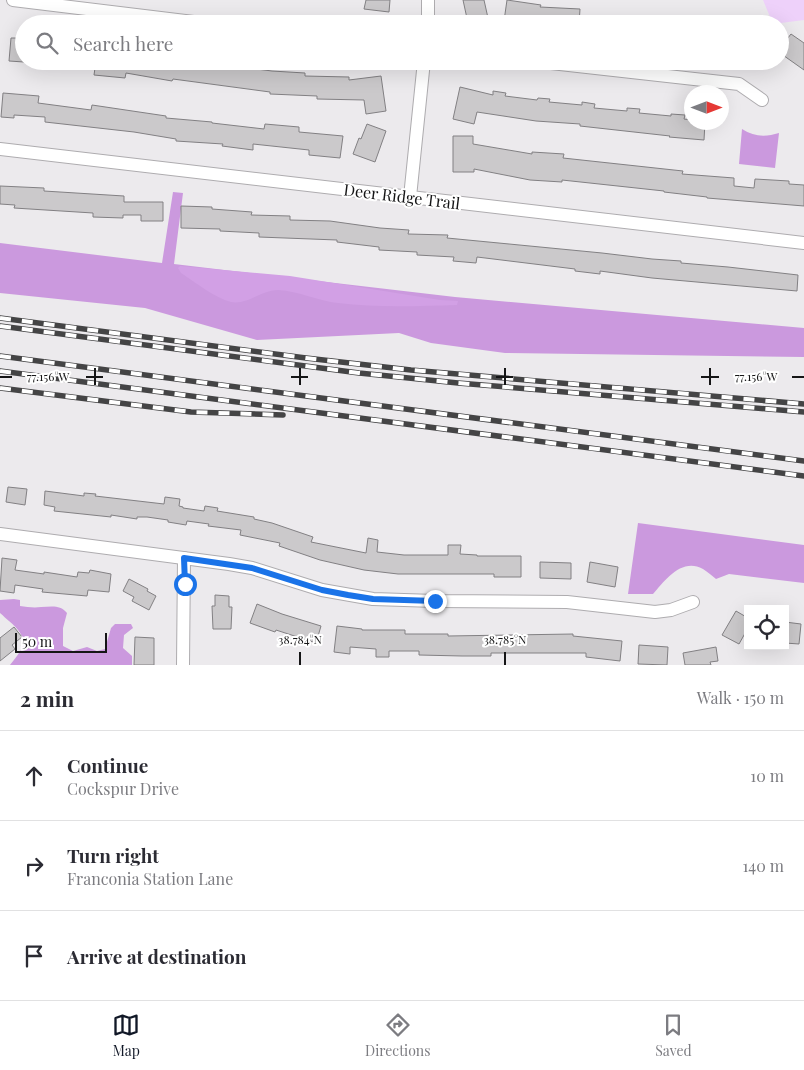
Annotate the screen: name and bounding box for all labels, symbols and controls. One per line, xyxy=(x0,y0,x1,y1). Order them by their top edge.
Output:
search box xyxy=(15,15,789,70)
icon: search xyxy=(33,29,61,57)
text: Search here xyxy=(73,30,173,56)
north arrow xyxy=(684,85,729,130)
street label: Deer Ridge Trail xyxy=(343,178,462,214)
text: 77.156°W xyxy=(27,368,69,384)
text: 77.156°W xyxy=(735,368,777,384)
route start xyxy=(174,573,197,596)
route end xyxy=(424,590,447,613)
map controls xyxy=(744,605,789,650)
button: locate xyxy=(744,605,789,650)
scale bar xyxy=(15,630,108,653)
text: 38.784°N xyxy=(278,631,322,647)
text: 38.785°N xyxy=(483,631,527,647)
text: 50 m xyxy=(22,632,52,651)
text: 2 min xyxy=(20,684,74,712)
text: Walk · 150 m xyxy=(697,687,784,708)
text: Continue xyxy=(67,752,148,778)
icon: ahead xyxy=(20,762,48,790)
text: 10 m xyxy=(750,765,784,786)
text: Cockspur Drive xyxy=(67,778,179,799)
text: Turn right xyxy=(67,842,159,868)
icon: right xyxy=(20,852,48,880)
text: 140 m xyxy=(742,855,784,876)
text: Franconia Station Lane xyxy=(67,868,233,889)
icon: arrive xyxy=(20,942,48,970)
text: Arrive at destination xyxy=(67,943,247,969)
tab: Map xyxy=(112,1011,140,1060)
tab: Directions xyxy=(365,1011,431,1060)
tab: Saved xyxy=(655,1011,692,1060)

